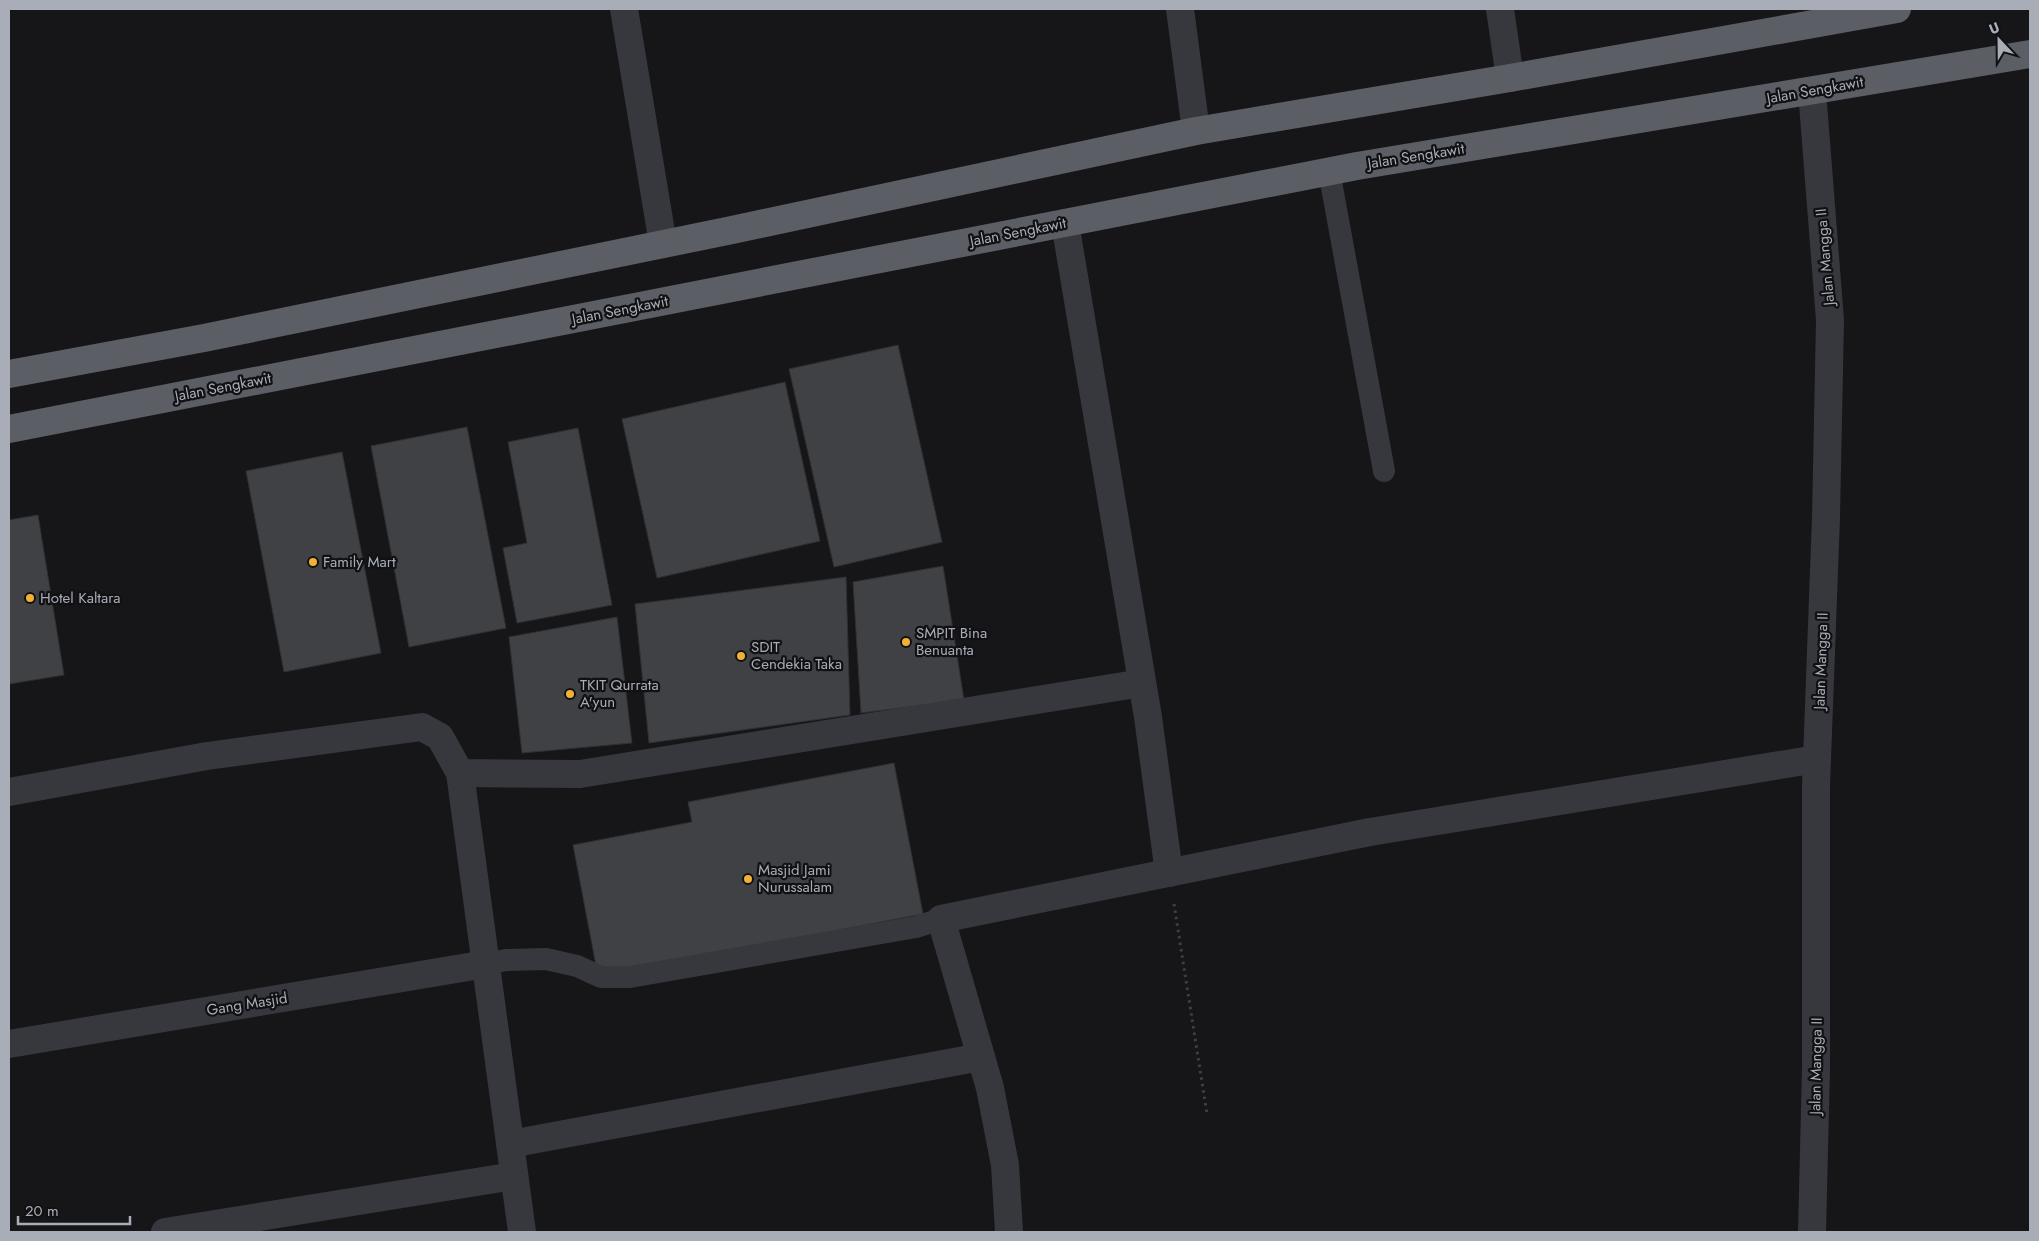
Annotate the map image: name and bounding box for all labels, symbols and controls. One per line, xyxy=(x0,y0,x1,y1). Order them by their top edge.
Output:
north arrow xyxy=(1974,15,2024,65)
text: U xyxy=(1986,17,2002,39)
street label: Jalan Sengkawit xyxy=(1763,71,1865,110)
street label: Jalan Sengkawit xyxy=(1364,137,1466,175)
street label: Jalan Mangga II xyxy=(1810,208,1840,308)
street label: Jalan Sengkawit xyxy=(966,212,1068,252)
street label: Jalan Sengkawit xyxy=(568,290,670,330)
street label: Jalan Sengkawit xyxy=(171,367,273,407)
place label: Family Mart xyxy=(323,551,396,573)
marker: Family Mart xyxy=(307,556,319,568)
place label: Hotel Kaltara xyxy=(40,587,121,609)
marker: Hotel Kaltara xyxy=(24,592,36,604)
street label: Jalan Mangga II xyxy=(1808,612,1834,712)
place label: SMPIT Bina Benuanta xyxy=(916,622,987,661)
place label: SDIT Cendekia Taka xyxy=(751,636,842,675)
marker: SMPIT Bina Benuanta xyxy=(900,636,912,648)
marker: SDIT Cendekia Taka xyxy=(735,650,747,662)
place label: TKIT Qurrata A'yun xyxy=(580,674,659,713)
marker: TKIT Qurrata A'yun xyxy=(564,688,576,700)
place label: Masjid Jami Nurussalam xyxy=(758,859,832,898)
marker: Masjid Jami Nurussalam xyxy=(742,873,754,885)
street label: Gang Masjid xyxy=(205,987,289,1021)
street label: Jalan Mangga II xyxy=(1804,1017,1828,1117)
scale bar xyxy=(18,1194,130,1226)
text: 20 m xyxy=(25,1200,59,1222)

